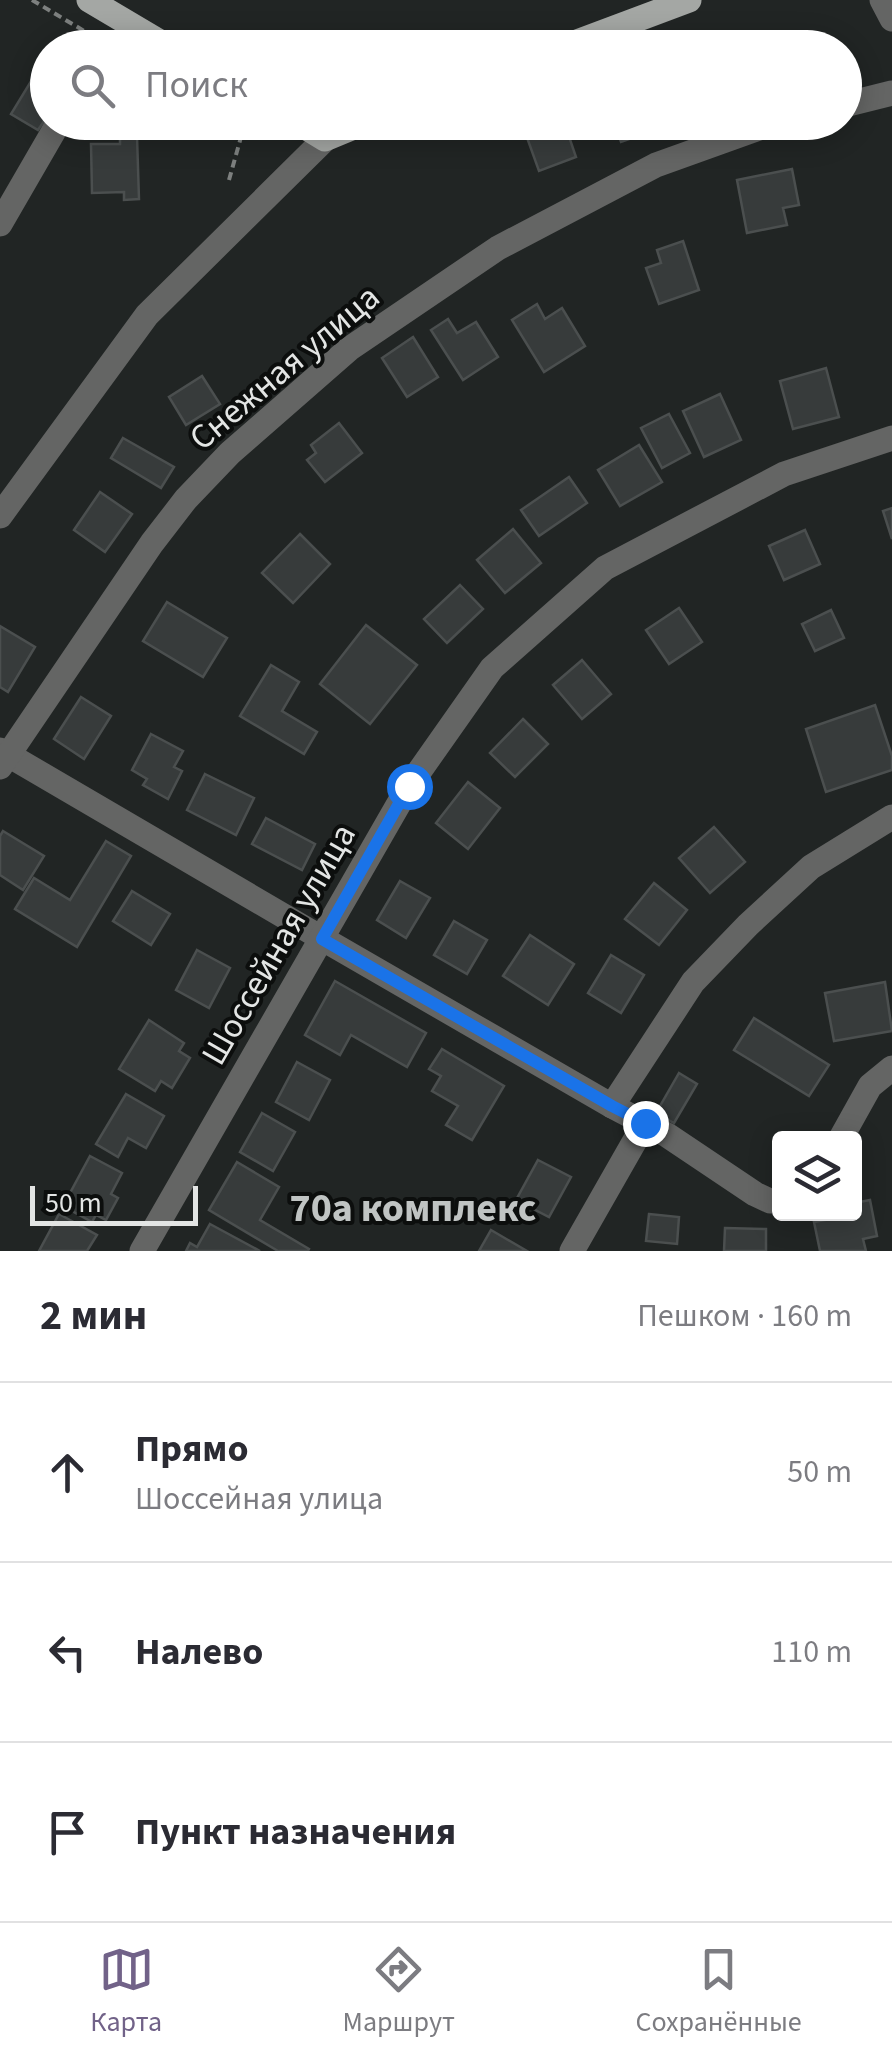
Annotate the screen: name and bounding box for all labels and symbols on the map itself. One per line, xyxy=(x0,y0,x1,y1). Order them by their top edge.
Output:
street label: Снежная улица xyxy=(179,273,391,462)
route start xyxy=(387,764,433,810)
street label: Шоссейная улица xyxy=(189,815,368,1074)
route end xyxy=(623,1101,669,1147)
district label: 70а комплекс xyxy=(290,1180,536,1237)
scale bar xyxy=(30,1181,198,1226)

